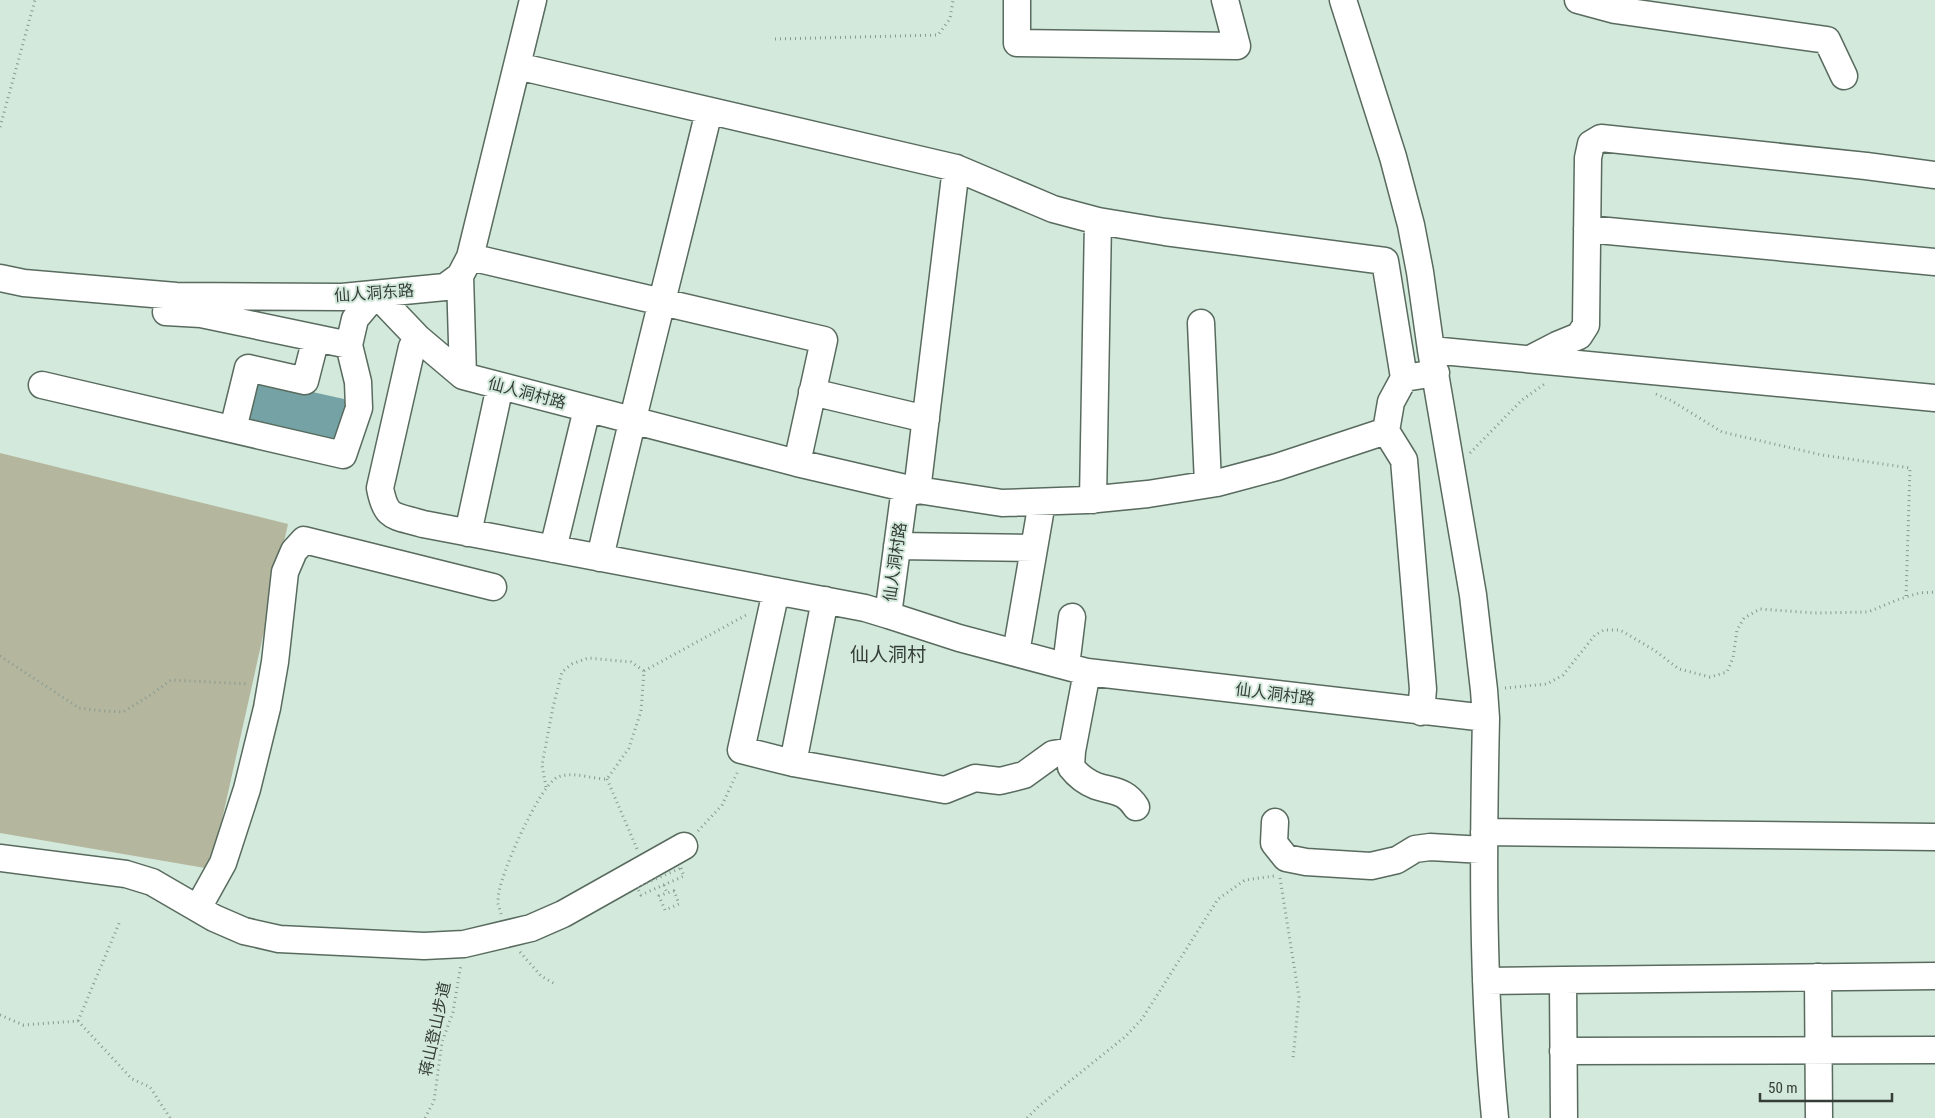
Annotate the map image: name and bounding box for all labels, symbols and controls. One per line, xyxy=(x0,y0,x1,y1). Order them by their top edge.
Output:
street label: 仙人洞东路 xyxy=(333,281,415,305)
street label: 仙人洞村路 xyxy=(486,373,568,413)
street label: 仙人洞村路 xyxy=(880,521,910,603)
district label: 仙人洞村 xyxy=(850,643,926,666)
street label: 仙人洞村路 xyxy=(1234,680,1316,708)
street label: 蒋山登山步道 xyxy=(416,980,454,1078)
scale bar xyxy=(1760,1070,1892,1102)
text: 50 m xyxy=(1768,1079,1798,1097)

